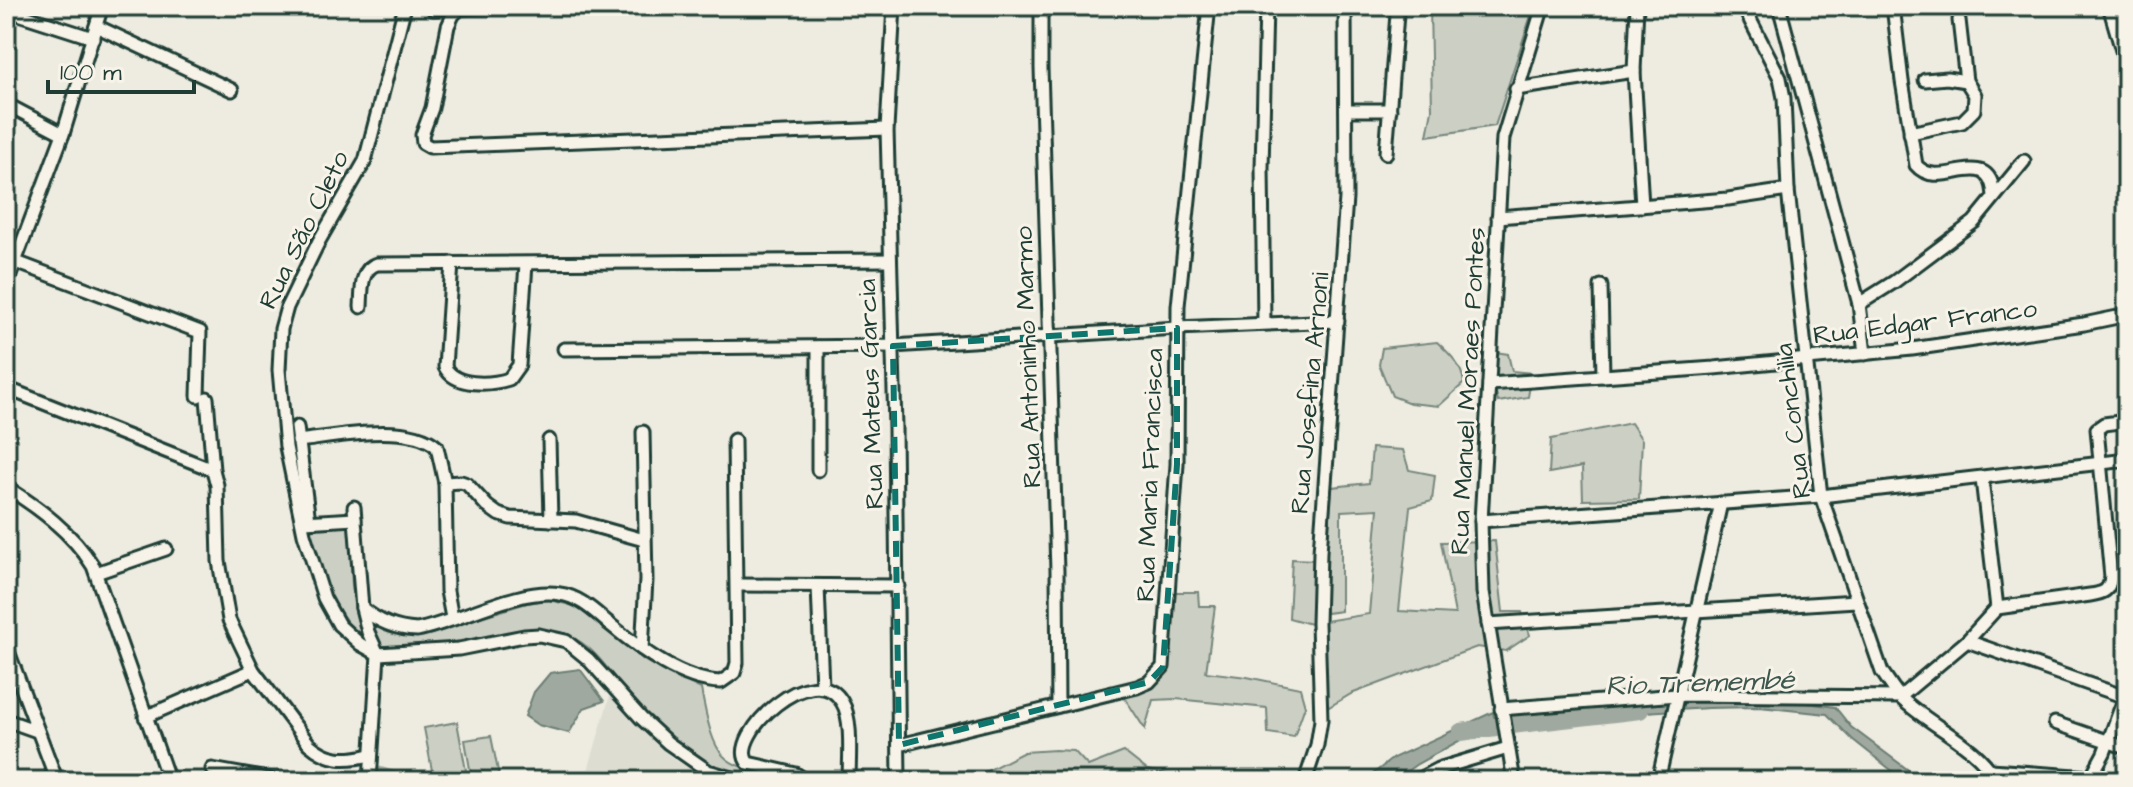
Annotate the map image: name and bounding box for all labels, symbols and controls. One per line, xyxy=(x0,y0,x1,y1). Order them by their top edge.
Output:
scale bar xyxy=(48,44,194,94)
text: 100 m xyxy=(60,56,122,90)
street label: Rua São Cleto xyxy=(250,144,358,315)
street label: Rua Antoninho Marmo xyxy=(1005,225,1051,489)
street label: Rua Manuel Moraes Pontes xyxy=(1441,226,1495,556)
street label: Rua Josefina Arnoni xyxy=(1282,271,1339,515)
street label: Rua Mateus Garcia xyxy=(849,278,893,510)
street label: Rua Edgar Franco xyxy=(1811,290,2040,356)
street label: Rua Conchilia xyxy=(1766,341,1820,501)
street label: Rua Maria Francisca xyxy=(1128,348,1172,602)
water label: Rio Tremembé xyxy=(1605,660,1797,706)

